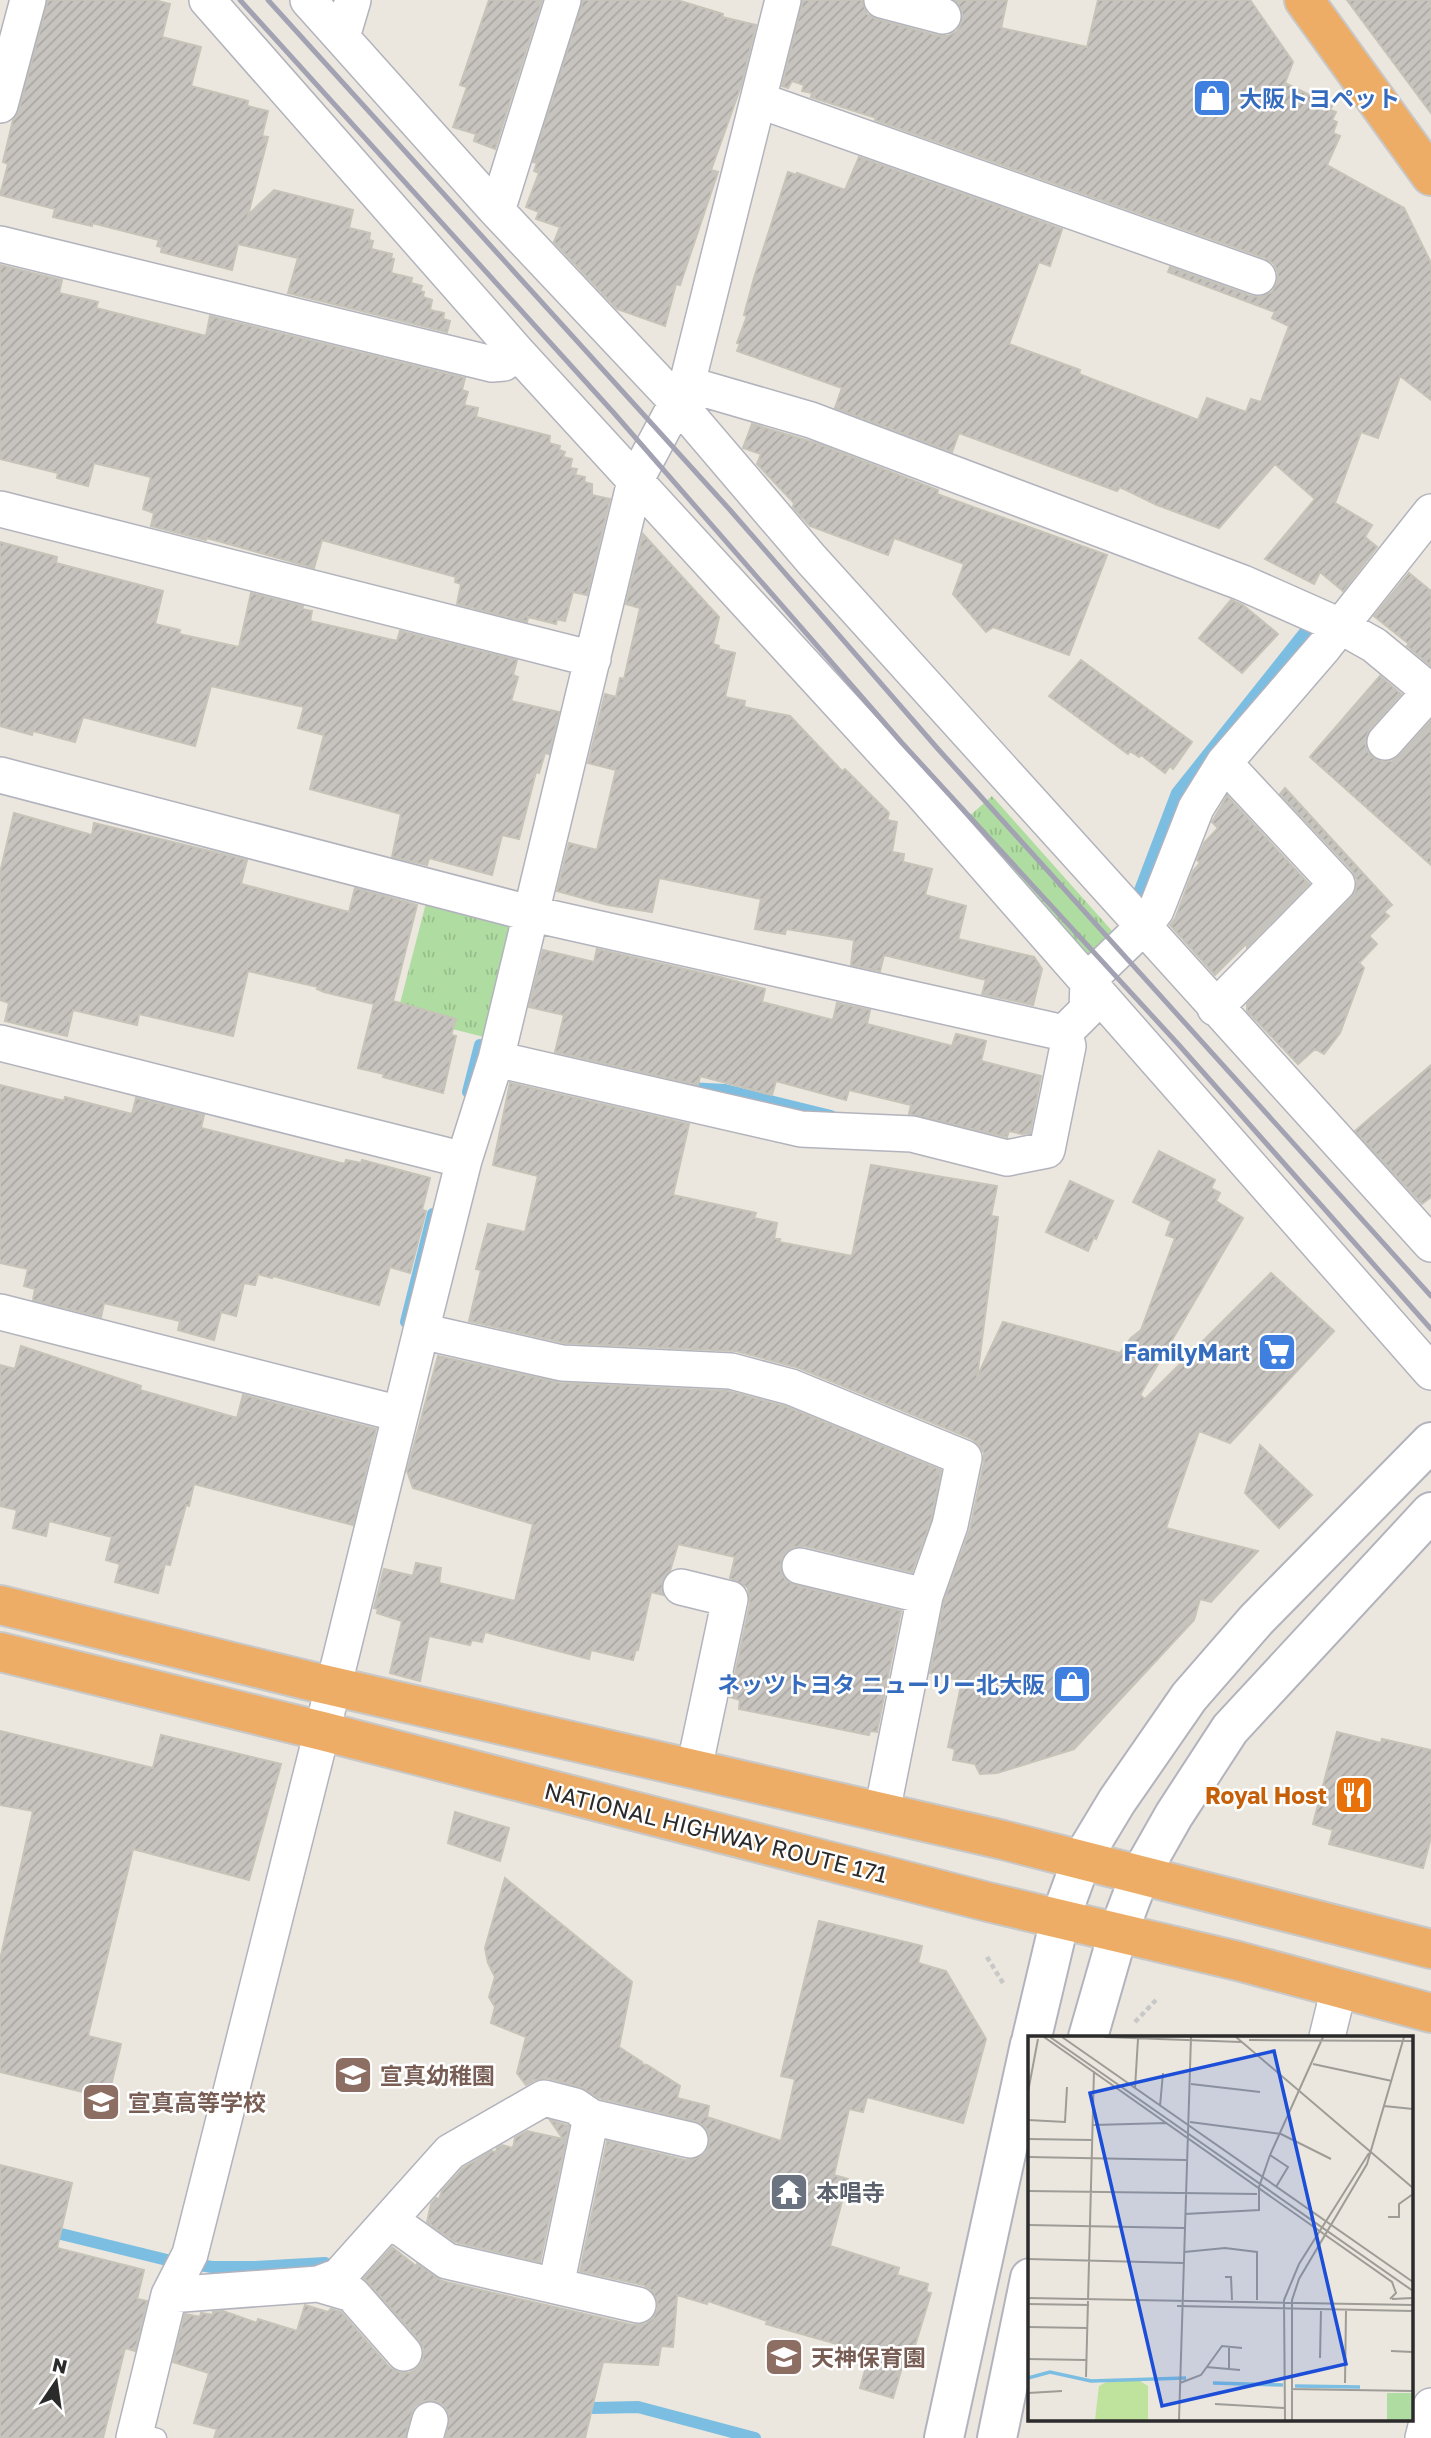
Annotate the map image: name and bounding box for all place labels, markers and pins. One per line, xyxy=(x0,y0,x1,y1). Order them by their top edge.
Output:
shop icon: 大阪トヨペット xyxy=(1191,77,1233,119)
place label: 大阪トヨペット xyxy=(1239,84,1400,112)
supermarket icon: FamilyMart xyxy=(1256,1331,1298,1373)
place label: FamilyMart xyxy=(1124,1338,1250,1366)
shop icon: ネッツトヨタ ニューリー北大阪 xyxy=(1051,1663,1093,1705)
place label: ネッツトヨタ ニューリー北大阪 xyxy=(717,1670,1045,1698)
restaurant icon: Royal Host xyxy=(1333,1774,1375,1816)
place label: Royal Host xyxy=(1205,1781,1327,1809)
school or university icon: 宣真幼稚園 xyxy=(332,2054,374,2096)
place label: 宣真幼稚園 xyxy=(380,2061,495,2089)
school or university icon: 宣真高等学校 xyxy=(80,2081,122,2123)
place label: 宣真高等学校 xyxy=(128,2088,266,2116)
temple icon: 本唱寺 xyxy=(768,2171,810,2213)
place label: 本唱寺 xyxy=(816,2178,885,2206)
school or university icon: 天神保育園 xyxy=(763,2336,805,2378)
place label: 天神保育園 xyxy=(811,2343,926,2371)

